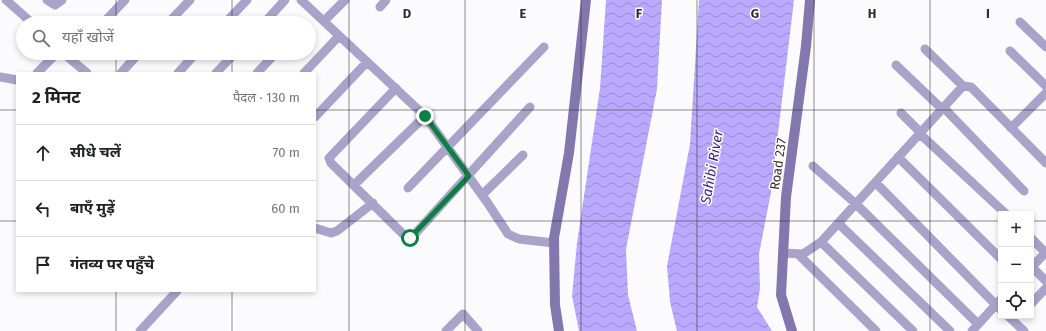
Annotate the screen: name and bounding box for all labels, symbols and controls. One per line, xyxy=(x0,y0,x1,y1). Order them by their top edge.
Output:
text: D xyxy=(403,6,412,21)
text: E xyxy=(520,6,527,21)
text: F xyxy=(636,6,643,21)
text: G xyxy=(751,6,759,21)
text: H xyxy=(868,6,876,21)
text: I xyxy=(986,6,990,21)
search box xyxy=(16,16,316,60)
icon: search xyxy=(30,27,52,49)
text: यहाँ खोजें xyxy=(62,28,114,46)
text: 2 मिनट xyxy=(32,87,81,108)
text: पैदल · 130 m xyxy=(233,90,300,105)
route end xyxy=(416,107,434,125)
water label: Sahibi River xyxy=(697,128,727,206)
street label: Road 237 xyxy=(767,137,789,191)
icon: ahead xyxy=(32,142,54,164)
text: सीधे चलें xyxy=(70,143,121,161)
text: 70 m xyxy=(273,145,300,160)
icon: left xyxy=(32,198,54,220)
text: बाएँ मुड़ें xyxy=(70,199,115,217)
text: 60 m xyxy=(271,201,300,216)
map controls xyxy=(998,211,1034,319)
button: + xyxy=(998,211,1034,247)
route start xyxy=(401,229,419,247)
button: − xyxy=(998,247,1034,283)
icon: arrive xyxy=(32,254,54,276)
text: गंतव्य पर पहुँचे xyxy=(70,255,154,273)
button: locate xyxy=(998,283,1034,319)

